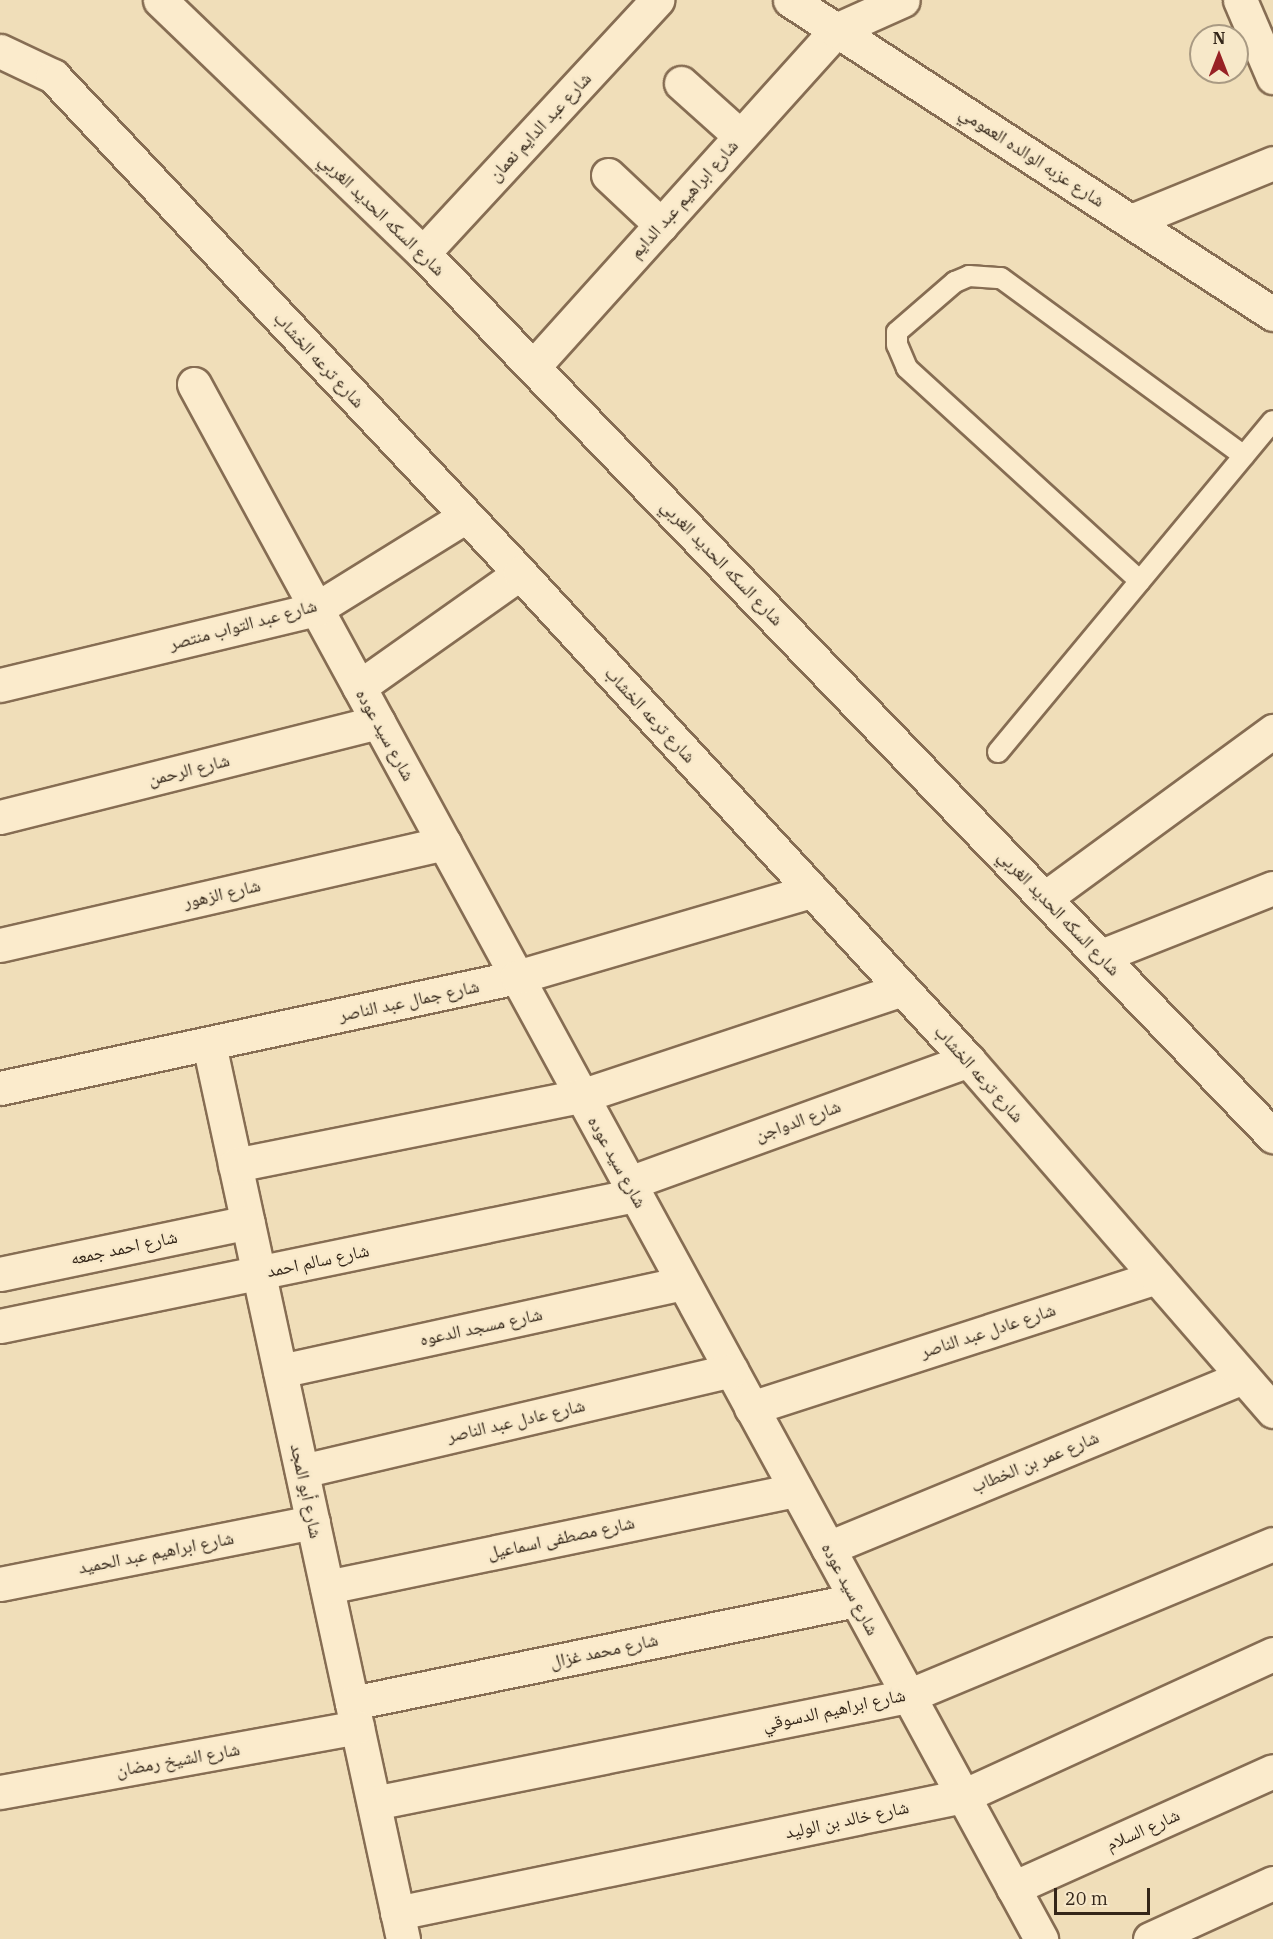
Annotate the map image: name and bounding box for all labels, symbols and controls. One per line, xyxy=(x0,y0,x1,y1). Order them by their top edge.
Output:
north arrow xyxy=(1189,24,1249,84)
text: N xyxy=(1213,28,1225,48)
street label: شارع عبد الدايم نعمان xyxy=(484,68,596,186)
street label: شارع عزبه الوالده العمومي xyxy=(955,102,1109,212)
street label: شارع ابراهيم عبد الدايم xyxy=(625,135,743,263)
street label: شارع السكه الحديد الغربي xyxy=(315,149,449,281)
street label: شارع ترعه الخشاب xyxy=(269,307,369,413)
street label: شارع السكه الحديد الغربي xyxy=(656,496,788,630)
street label: شارع عبد التواب منتصر xyxy=(167,595,319,655)
street label: شارع ترعه الخشاب xyxy=(600,662,700,768)
street label: شارع سيد عوده xyxy=(351,685,419,785)
street label: شارع الرحمن xyxy=(146,749,232,791)
street label: شارع السكه الحديد الغربي xyxy=(993,846,1125,980)
street label: شارع الزهور xyxy=(181,875,263,913)
street label: شارع جمال عبد الناصر xyxy=(337,976,481,1026)
street label: شارع ترعه الخشاب xyxy=(930,1021,1028,1127)
street label: شارع الدواجن xyxy=(752,1096,844,1146)
street label: شارع سيد عوده xyxy=(583,1112,651,1212)
street label: شارع احمد جمعه xyxy=(69,1226,179,1270)
street label: شارع سالم احمد xyxy=(265,1240,371,1282)
street label: شارع عادل عبد الناصر xyxy=(918,1299,1058,1363)
street label: شارع مسجد الدعوه xyxy=(418,1303,544,1351)
street label: شارع عادل عبد الناصر xyxy=(445,1395,587,1447)
street label: شارع عمر بن الخطاب xyxy=(968,1427,1102,1497)
street label: شارع أبو المجد xyxy=(285,1442,327,1540)
street label: شارع مصطفى اسماعيل xyxy=(486,1512,636,1564)
street label: شارع ابراهيم عبد الحميد xyxy=(76,1527,236,1579)
street label: شارع سيد عوده xyxy=(817,1539,883,1639)
street label: شارع محمد غزال xyxy=(548,1629,660,1673)
street label: شارع ابراهيم الدسوقي xyxy=(761,1684,907,1736)
street label: شارع الشيخ رمضان xyxy=(114,1738,242,1782)
street label: شارع خالد بن الوليد xyxy=(783,1796,911,1844)
street label: شارع السلام xyxy=(1103,1804,1183,1856)
scale bar xyxy=(1057,1876,1153,1914)
text: 20 m xyxy=(1065,1887,1108,1910)

